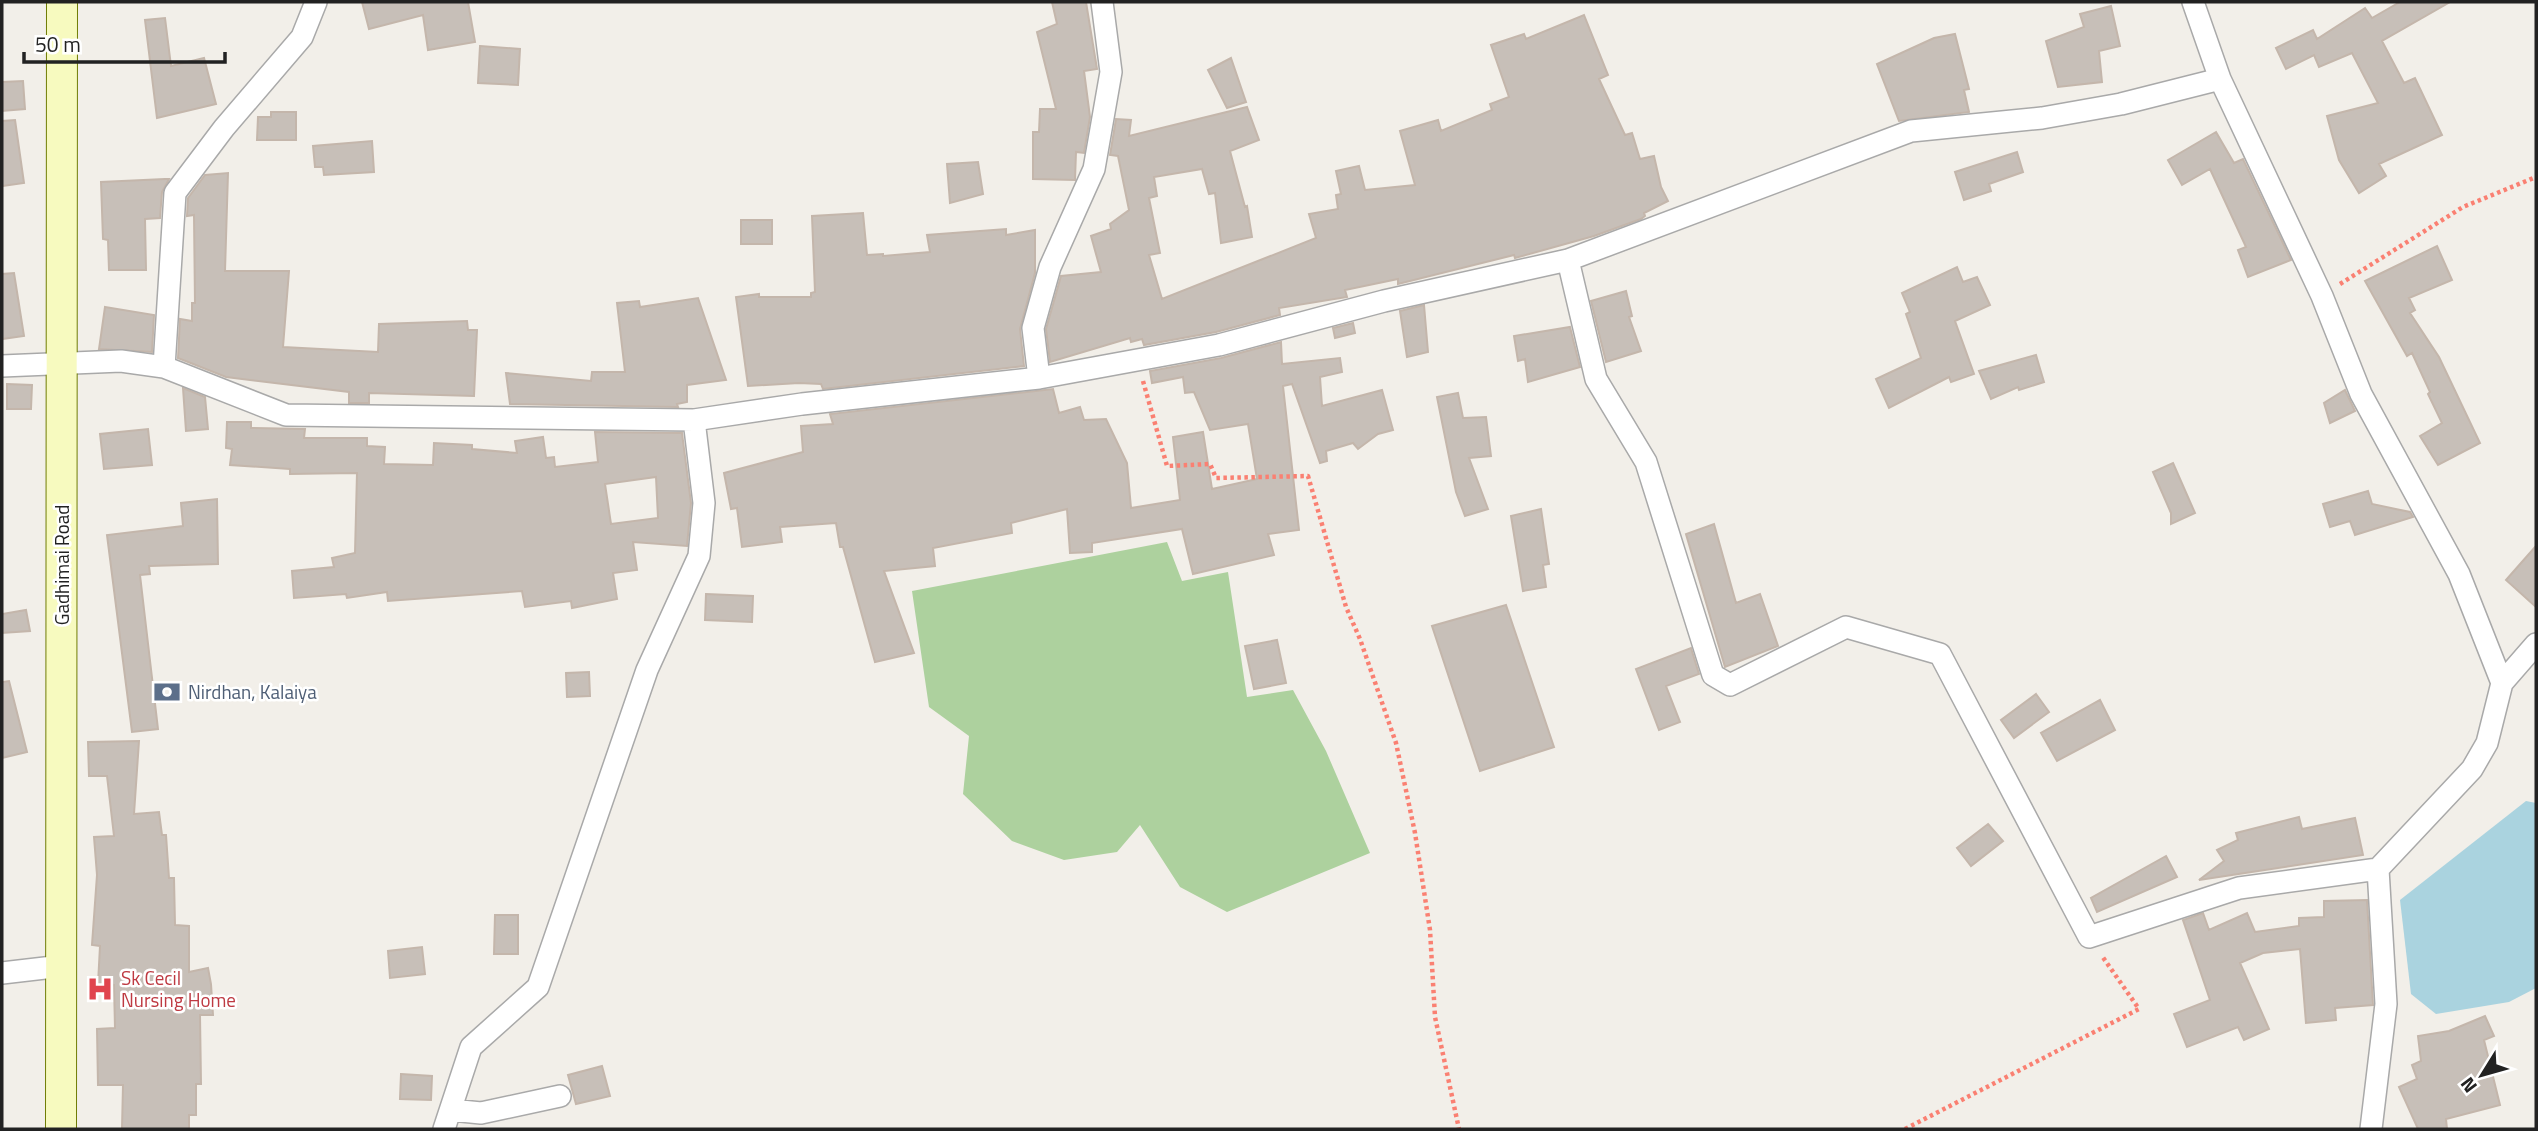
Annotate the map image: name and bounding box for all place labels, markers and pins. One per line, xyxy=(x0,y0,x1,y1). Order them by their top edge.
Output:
bank icon: Nirdhan, Kalaiya xyxy=(152,677,182,707)
place label: Nirdhan, Kalaiya xyxy=(188,677,317,706)
place label: Sk Cecil Nursing Home xyxy=(121,963,236,1014)
hospital icon: Sk Cecil Nursing Home xyxy=(85,974,115,1004)

